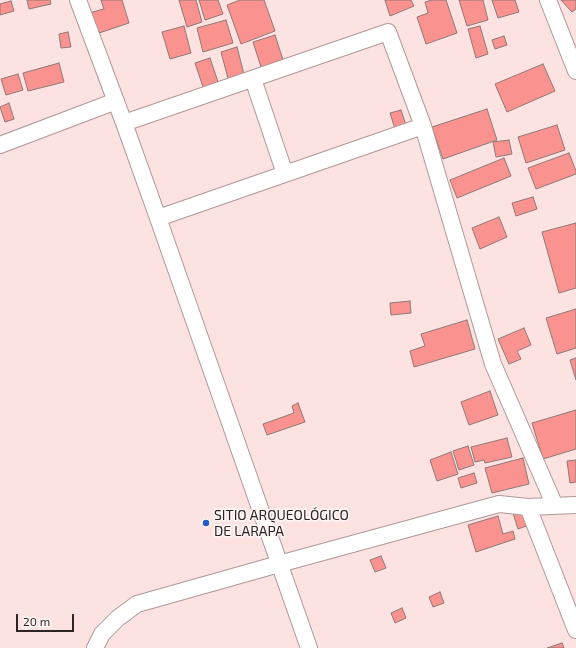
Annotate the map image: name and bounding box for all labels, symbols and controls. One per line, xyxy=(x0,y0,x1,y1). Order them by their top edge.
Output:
place label: SITIO ARQUEOLÓGICO DE LARAPA xyxy=(214,507,349,540)
marker: SITIO ARQUEOLÓGICO DE LARAPA xyxy=(201,518,211,528)
scale bar xyxy=(18,606,76,632)
text: 20 m xyxy=(23,614,50,628)

